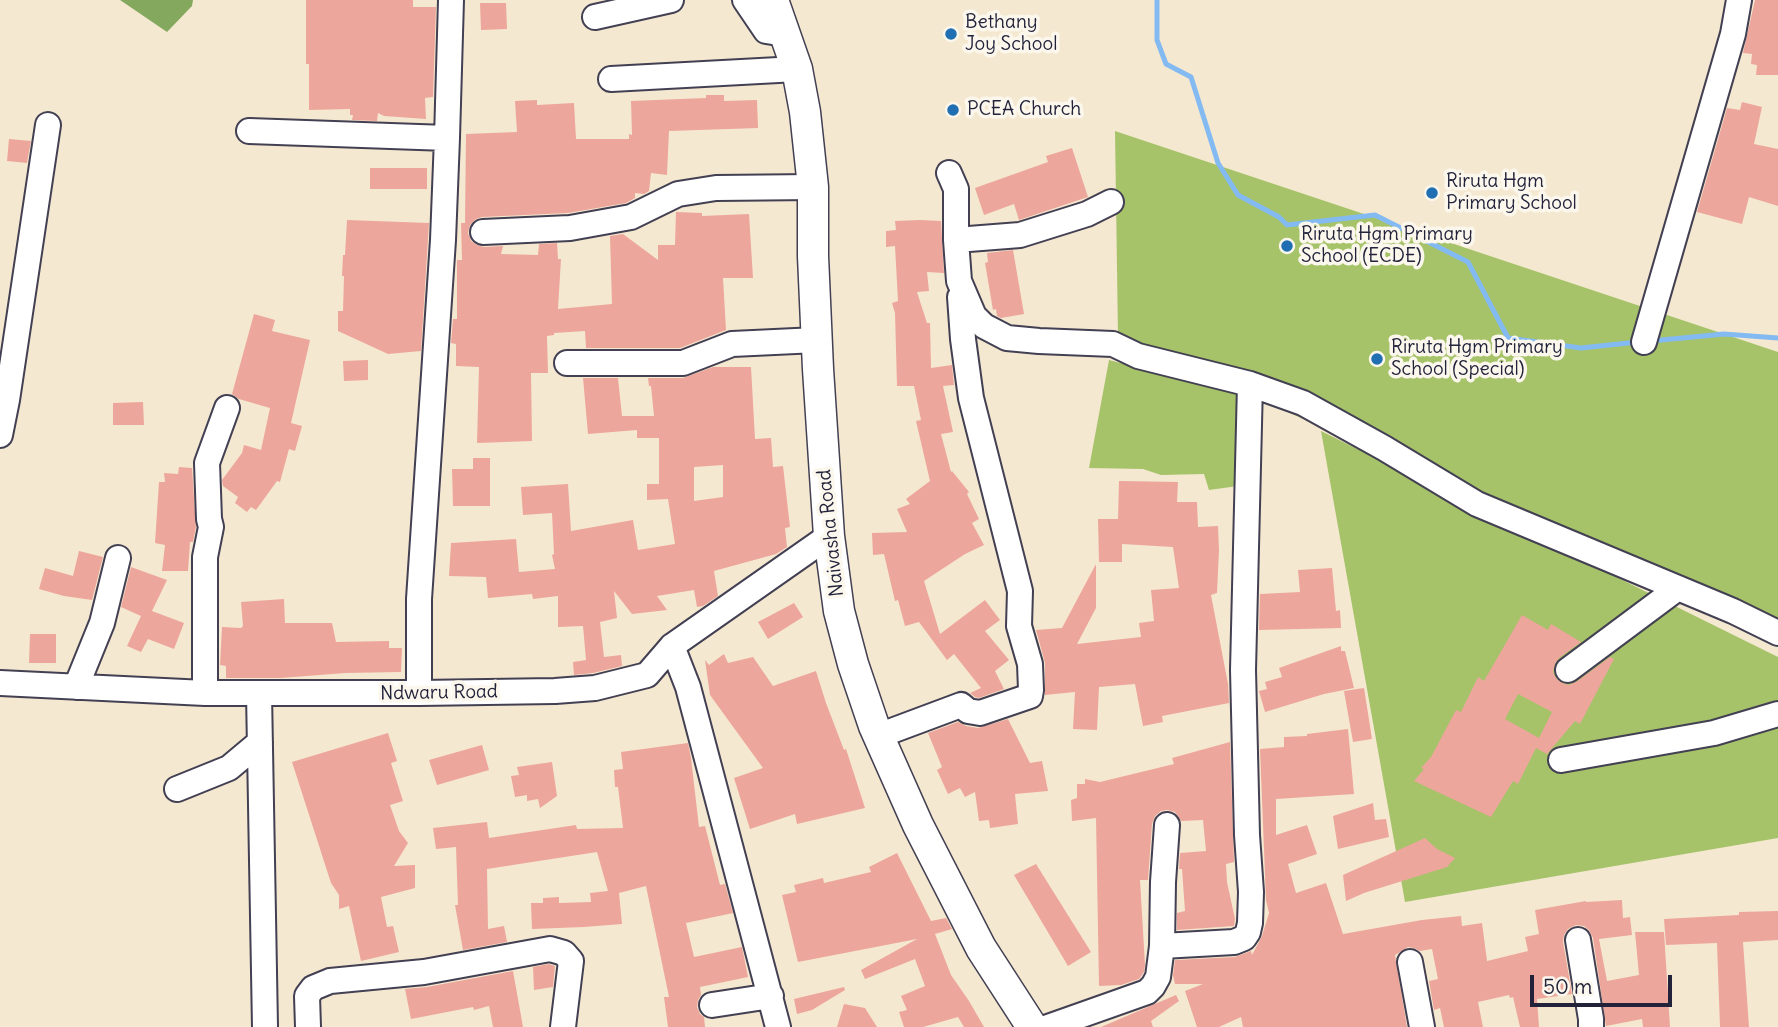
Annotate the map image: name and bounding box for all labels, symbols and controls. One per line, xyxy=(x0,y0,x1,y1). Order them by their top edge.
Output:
place label: Bethany Joy School xyxy=(965,12,1057,56)
marker: Bethany Joy School xyxy=(943,26,959,42)
place label: PCEA Church xyxy=(967,99,1081,121)
marker: PCEA Church xyxy=(945,102,961,118)
place label: Riruta Hgm Primary School xyxy=(1446,171,1577,215)
marker: Riruta Hgm Primary School xyxy=(1424,185,1440,201)
place label: Riruta Hgm Primary School (ECDE) xyxy=(1301,224,1473,268)
marker: Riruta Hgm Primary School (ECDE) xyxy=(1279,238,1295,254)
place label: Riruta Hgm Primary School (Special) xyxy=(1391,337,1563,381)
marker: Riruta Hgm Primary School (Special) xyxy=(1369,351,1385,367)
street label: Naivasha Road xyxy=(813,468,849,598)
street label: Ndwaru Road xyxy=(380,681,498,705)
scale bar xyxy=(1533,960,1675,1004)
text: 50 m xyxy=(1543,973,1592,1000)

